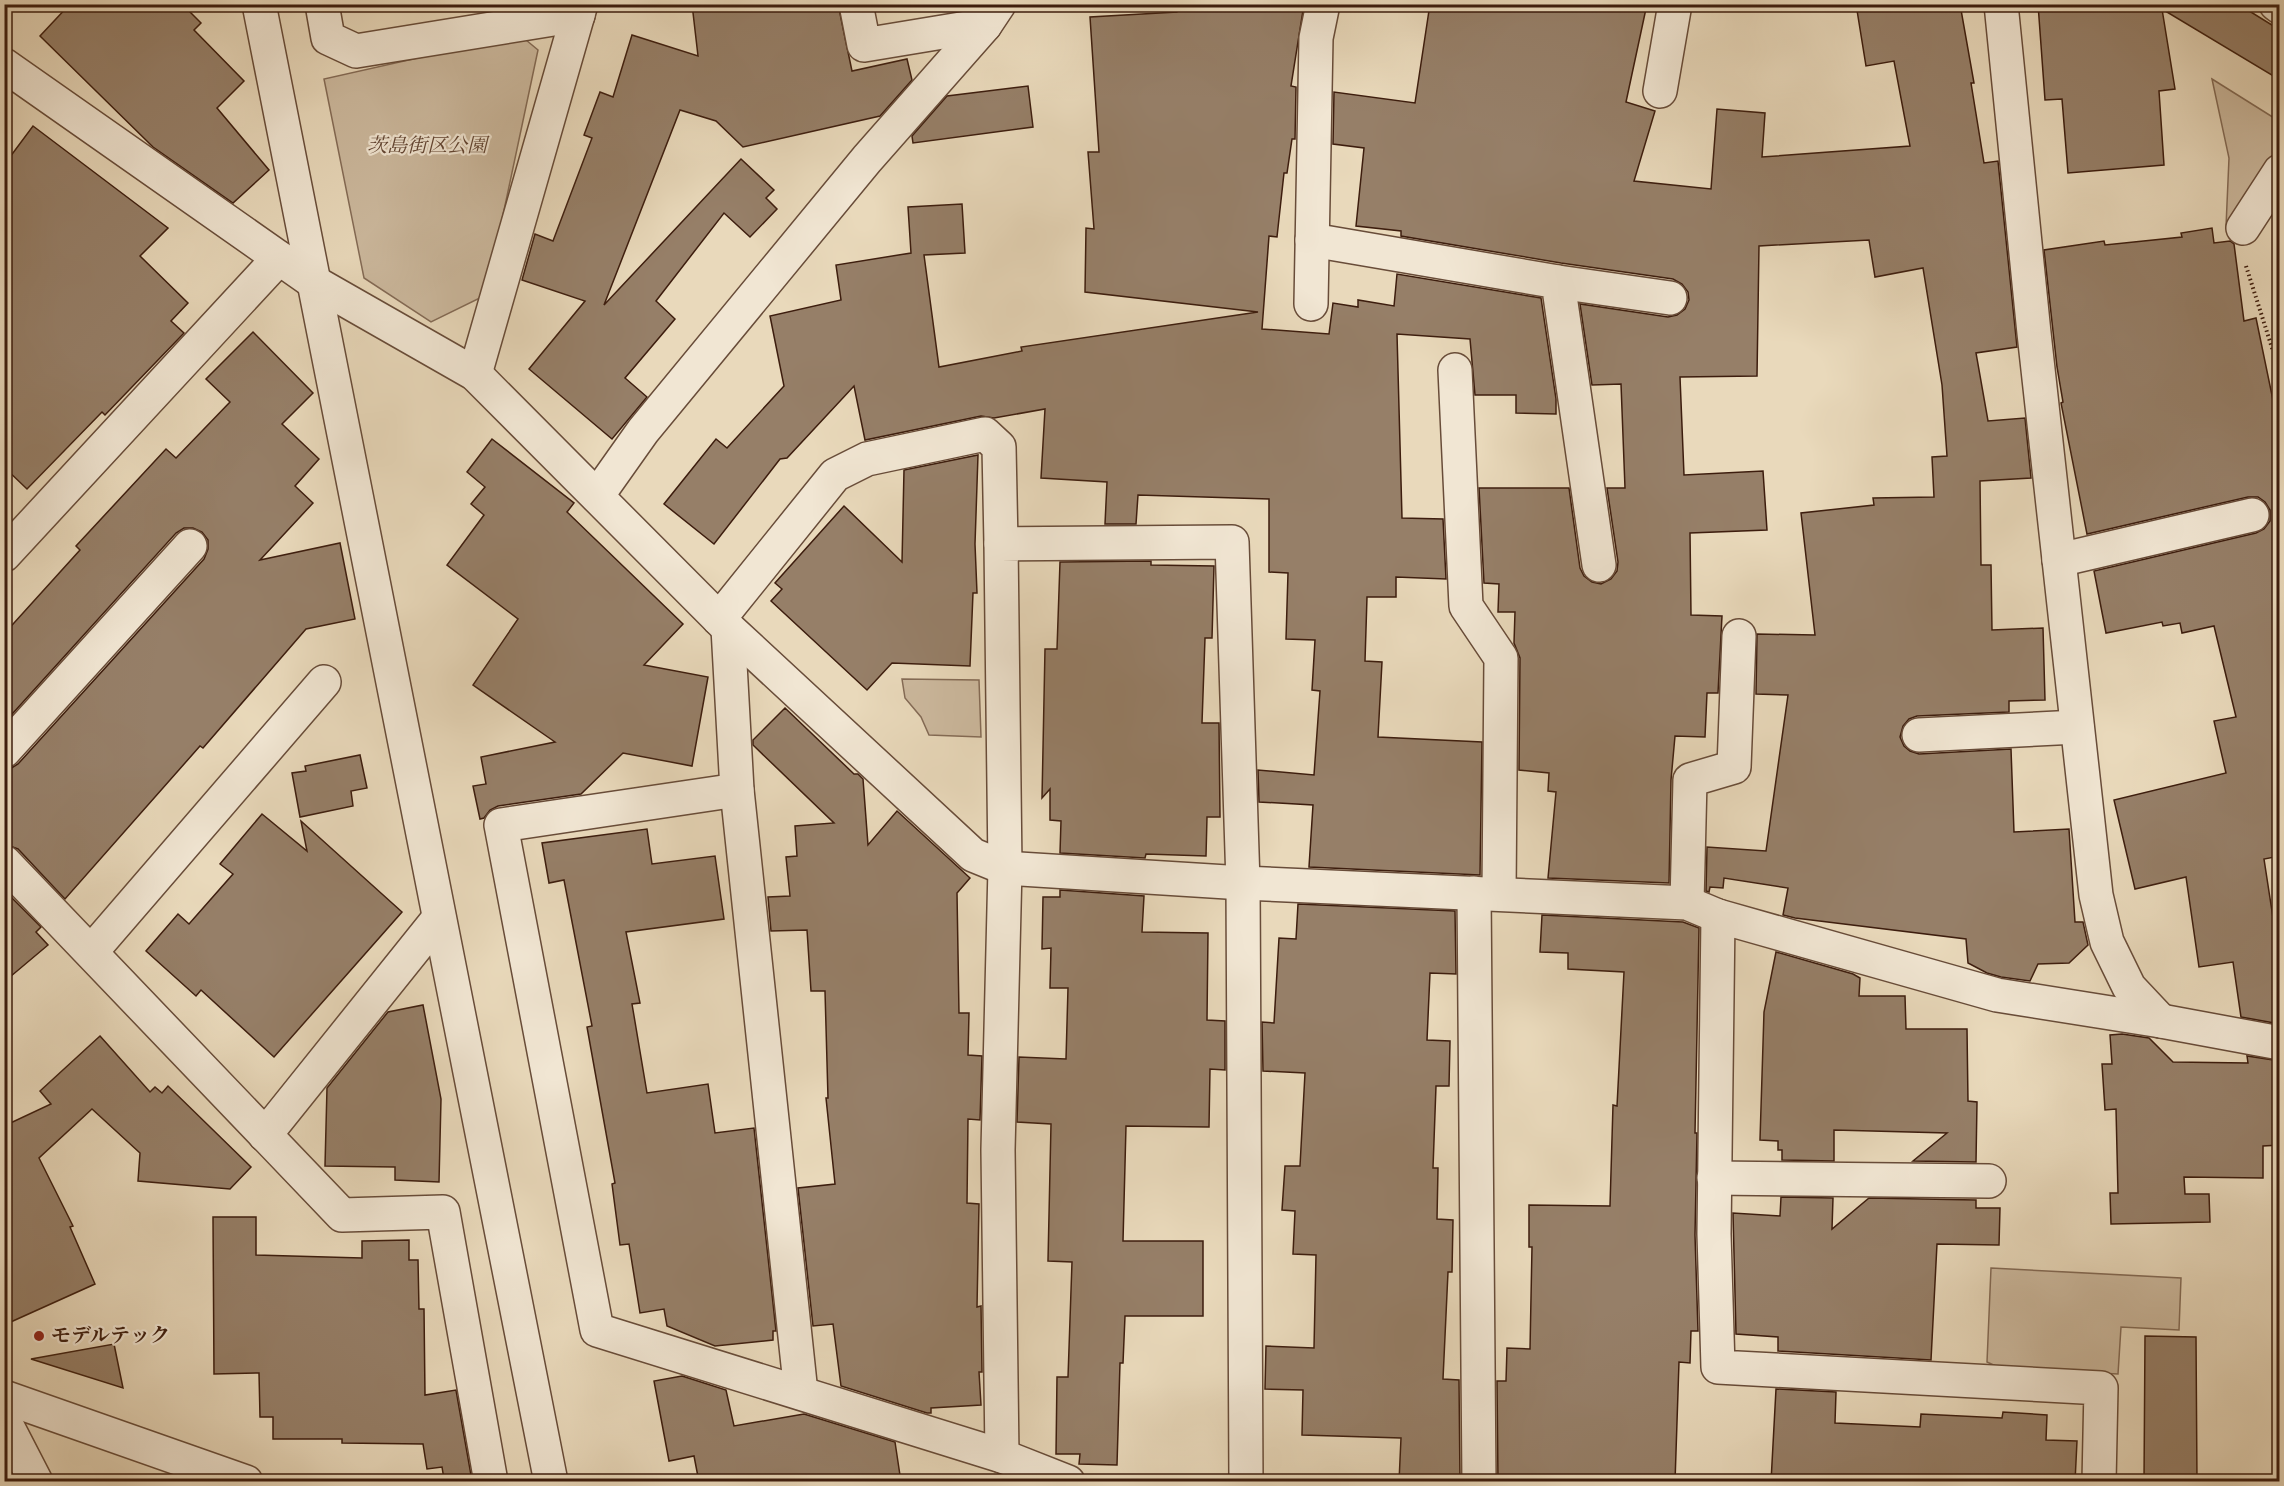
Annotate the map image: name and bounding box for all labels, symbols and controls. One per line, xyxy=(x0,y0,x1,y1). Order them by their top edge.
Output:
park label: 茨島街区公園 xyxy=(367,134,490,159)
place label: モデルテック xyxy=(51,1324,170,1349)
marker: モデルテック xyxy=(32,1329,46,1343)

